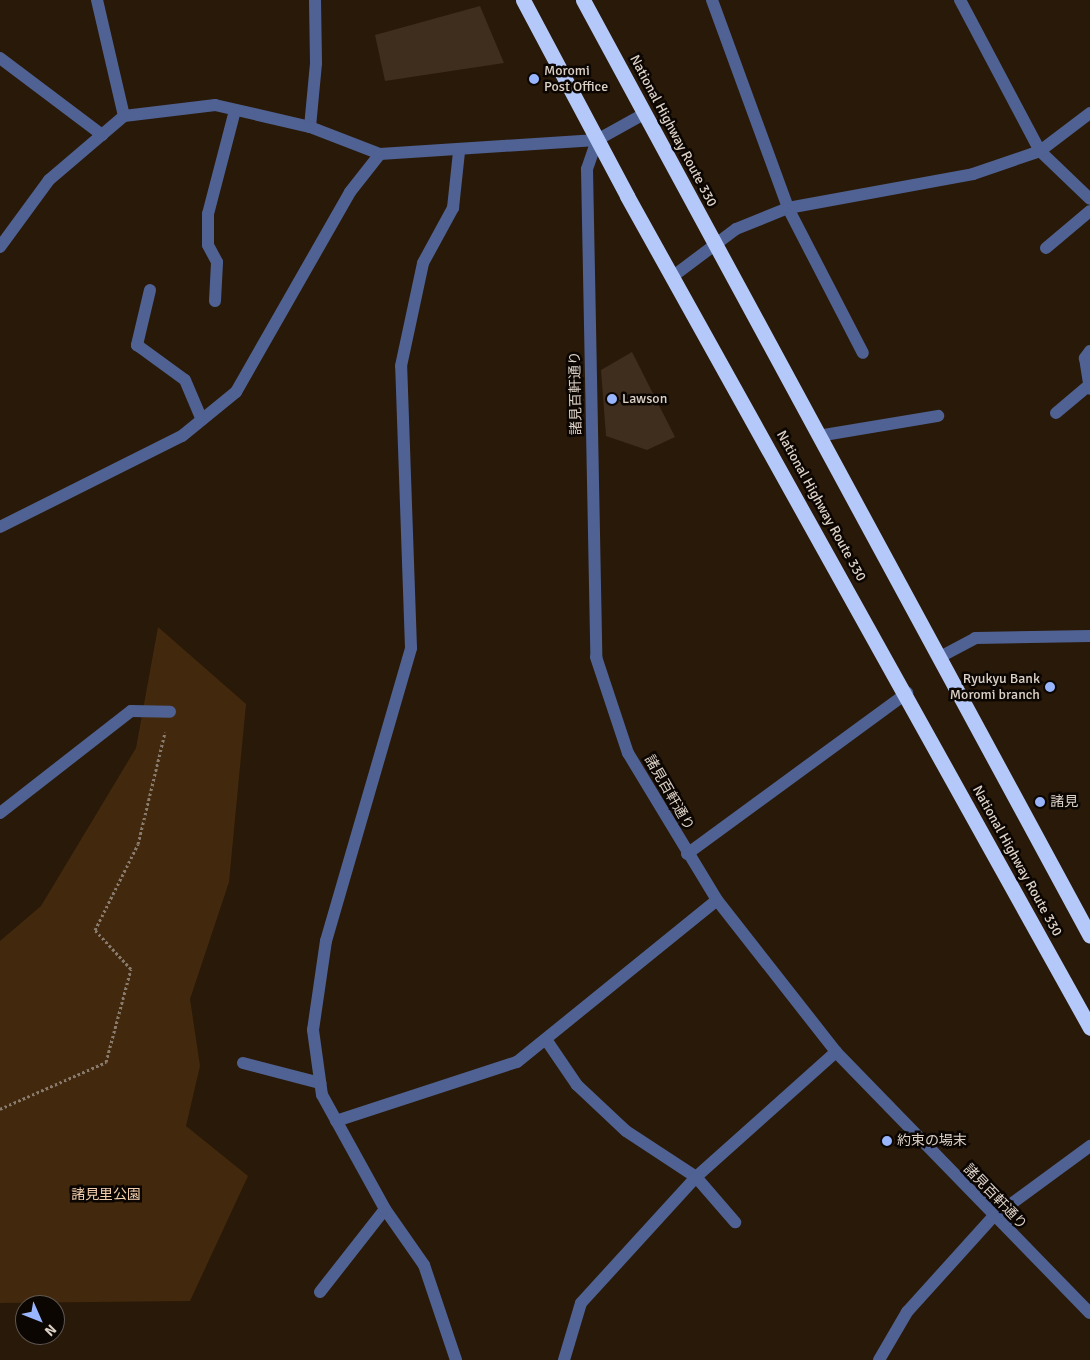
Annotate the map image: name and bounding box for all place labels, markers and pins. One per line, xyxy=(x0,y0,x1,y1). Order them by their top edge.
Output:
place label: Moromi Post Office xyxy=(544,63,608,95)
marker: Moromi Post Office xyxy=(528,73,540,85)
place label: Lawson xyxy=(622,391,667,407)
marker: Lawson xyxy=(606,393,618,405)
place label: Ryukyu Bank Moromi branch xyxy=(950,671,1040,704)
marker: Ryukyu Bank Moromi branch xyxy=(1044,681,1056,693)
place label: 諸見 xyxy=(1050,794,1078,810)
marker: 諸見 xyxy=(1034,796,1046,808)
place label: 約束の場末 xyxy=(897,1133,967,1149)
marker: 約束の場末 xyxy=(881,1135,893,1147)

